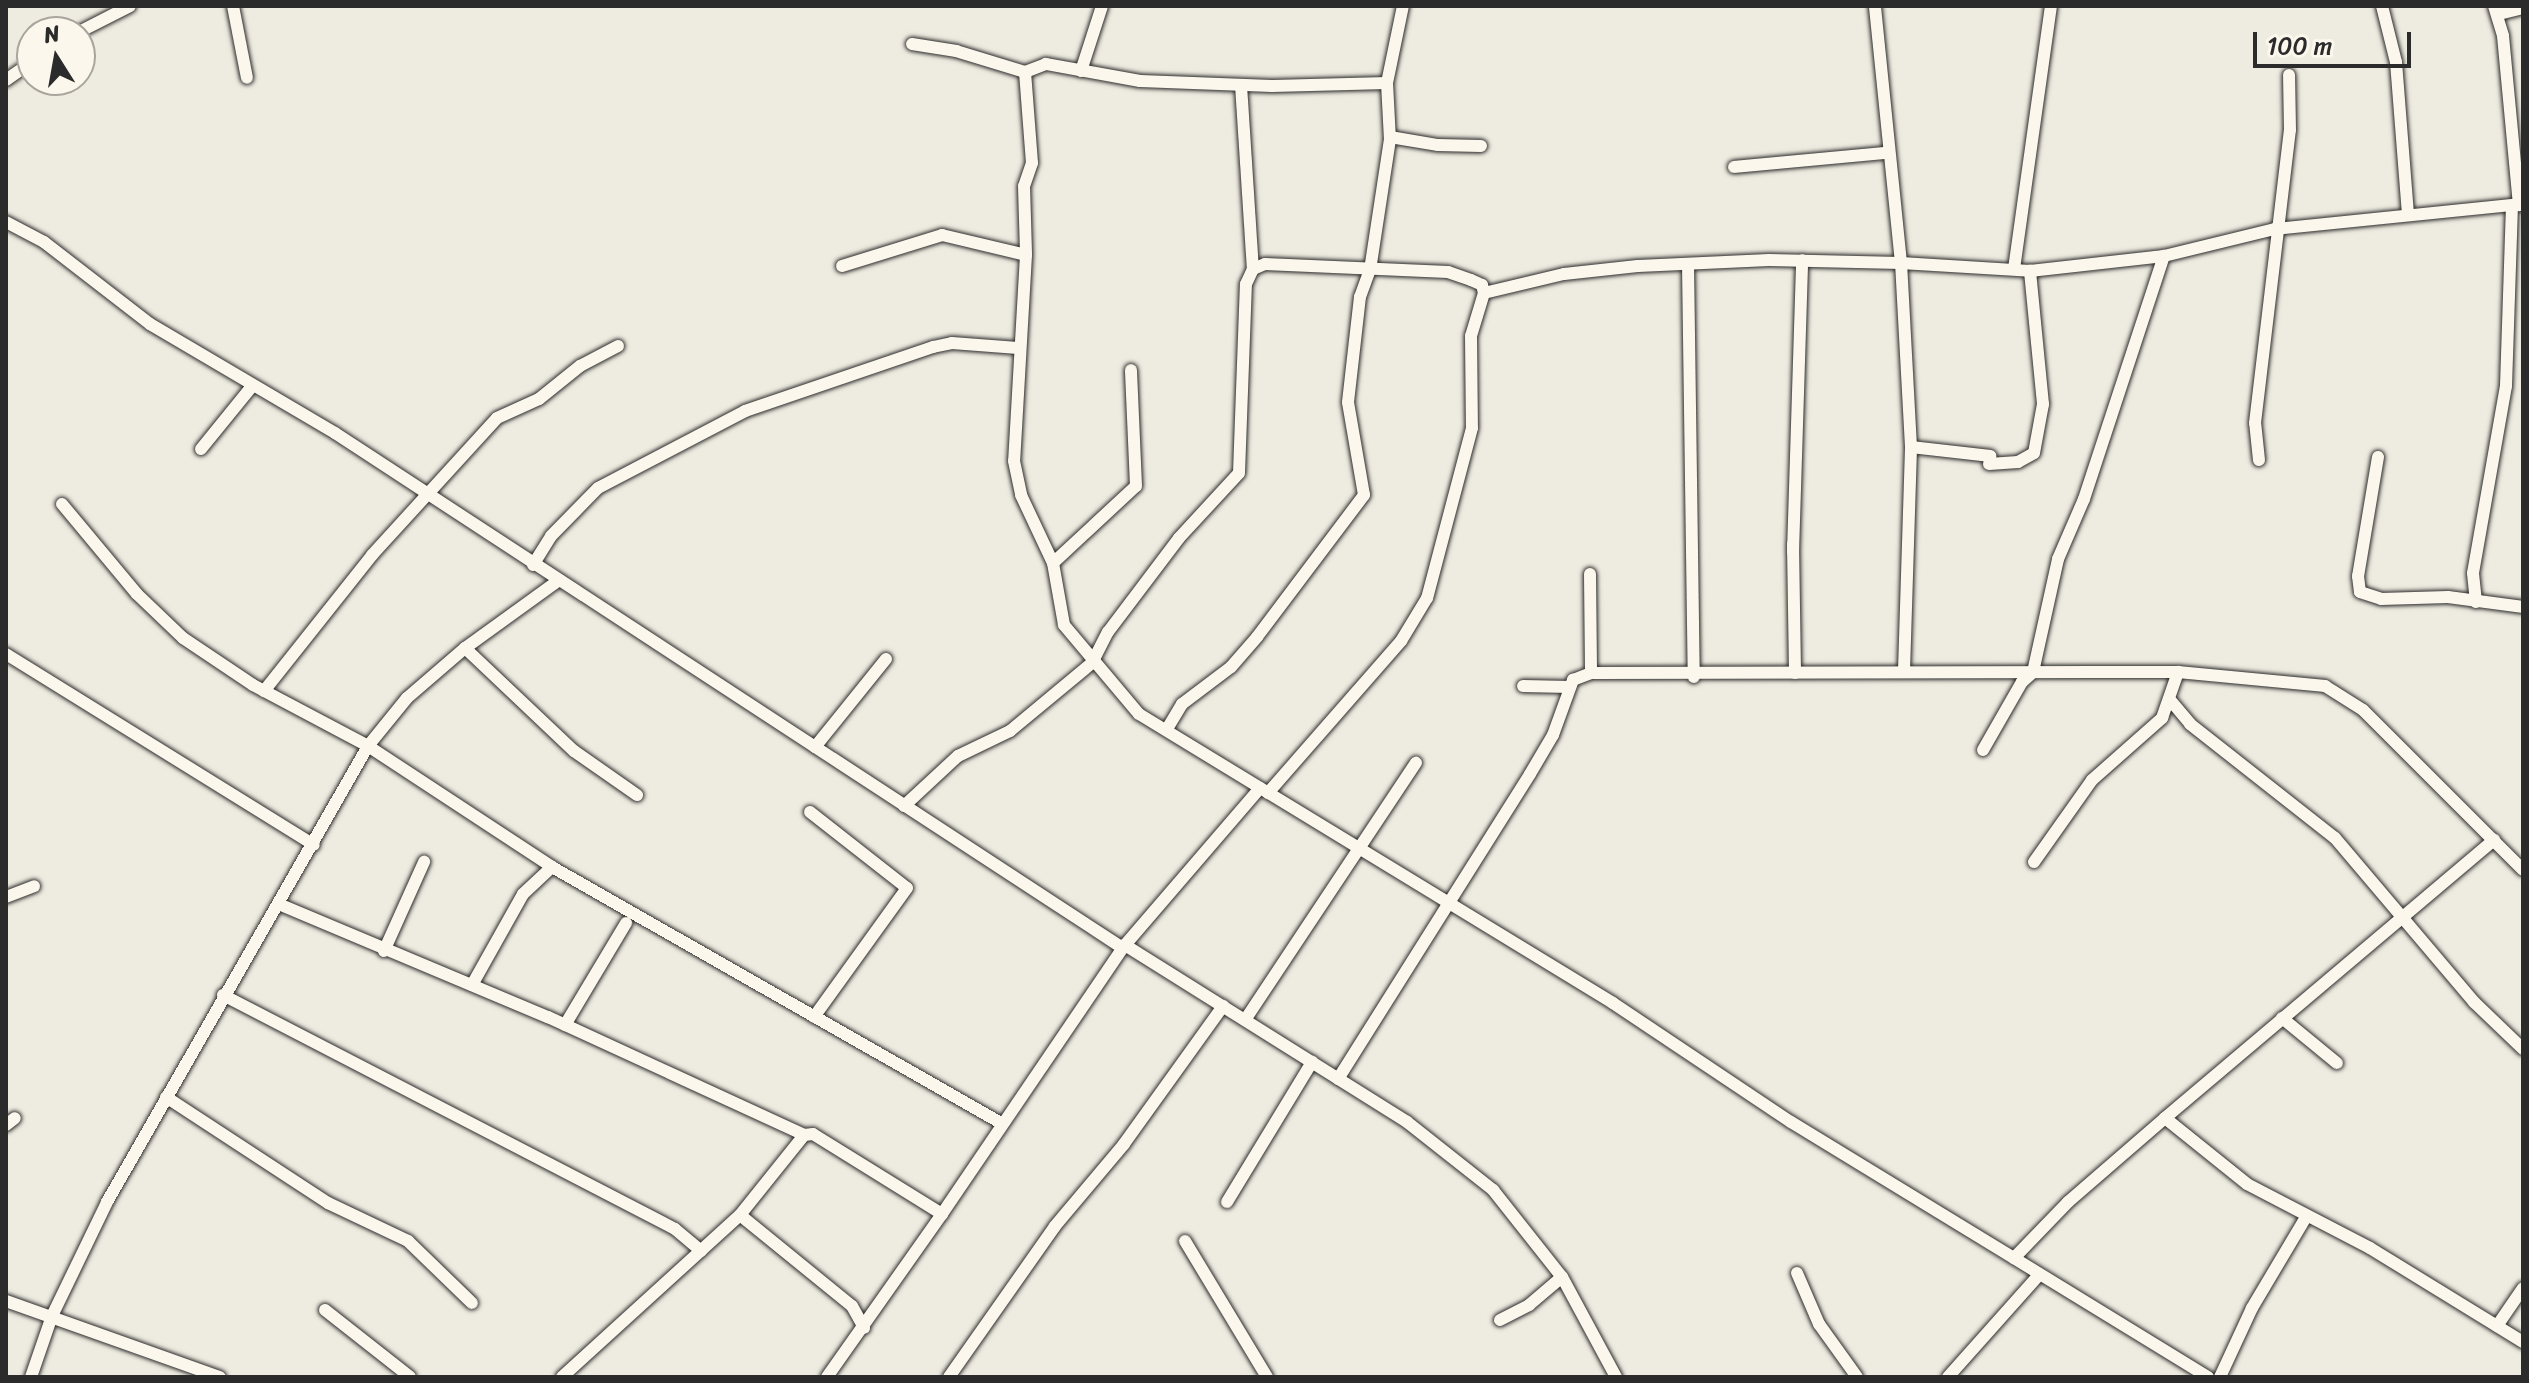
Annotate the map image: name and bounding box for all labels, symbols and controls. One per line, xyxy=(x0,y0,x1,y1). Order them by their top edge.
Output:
text: N xyxy=(41,13,63,55)
north arrow xyxy=(16,16,96,96)
scale bar xyxy=(2257,16,2415,66)
text: 100 m xyxy=(2267,25,2332,67)

